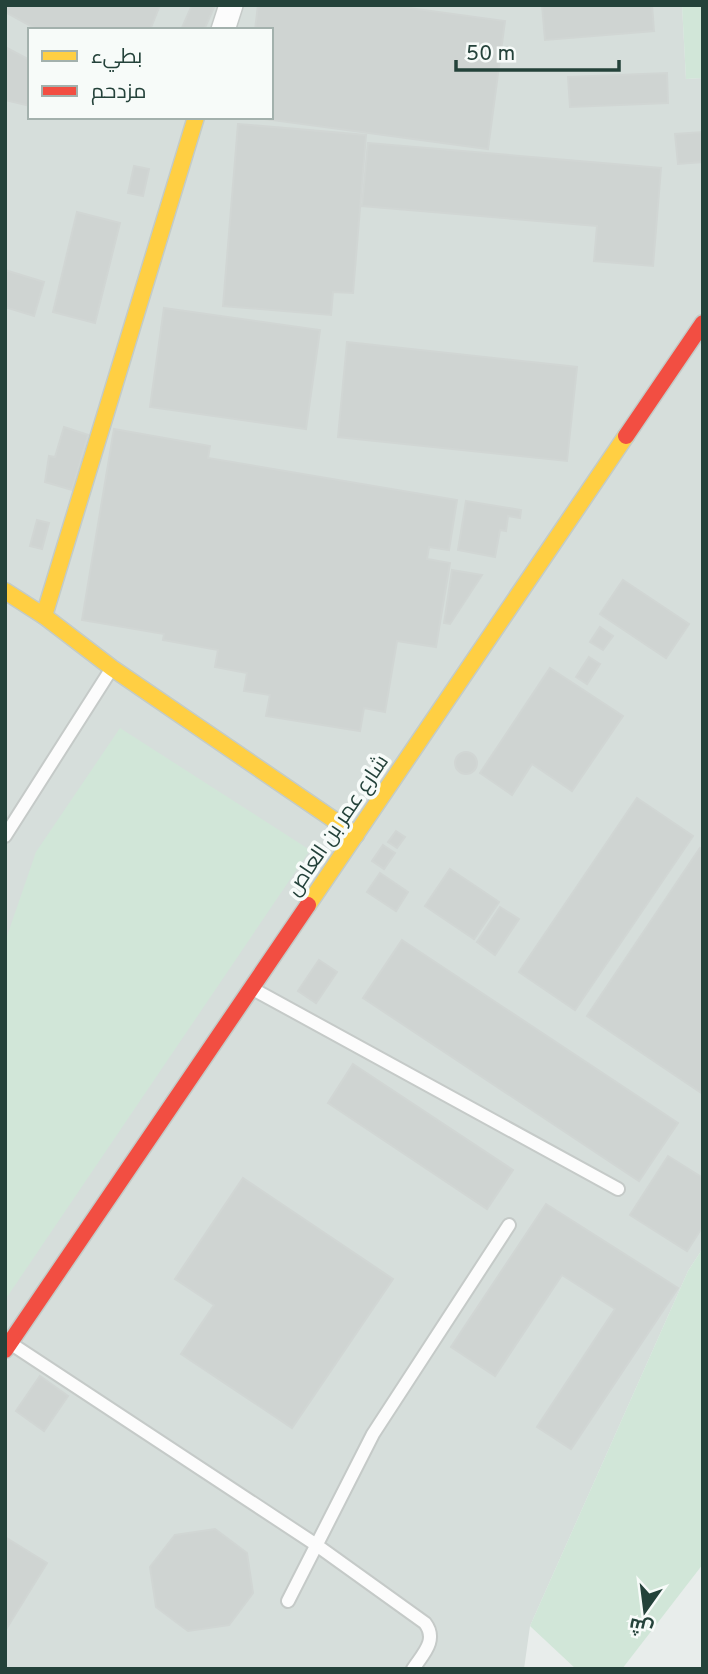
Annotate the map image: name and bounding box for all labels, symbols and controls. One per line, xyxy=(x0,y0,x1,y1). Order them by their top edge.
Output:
legend xyxy=(28,28,273,119)
scale bar xyxy=(456,28,619,72)
text: 50 m xyxy=(466,41,515,68)
text: بطيء xyxy=(91,44,142,72)
text: مزدحم xyxy=(91,79,146,106)
street label: شارع عمر بن العاص xyxy=(281,750,395,902)
north arrow xyxy=(610,1576,680,1646)
text: ش xyxy=(627,1611,656,1640)

